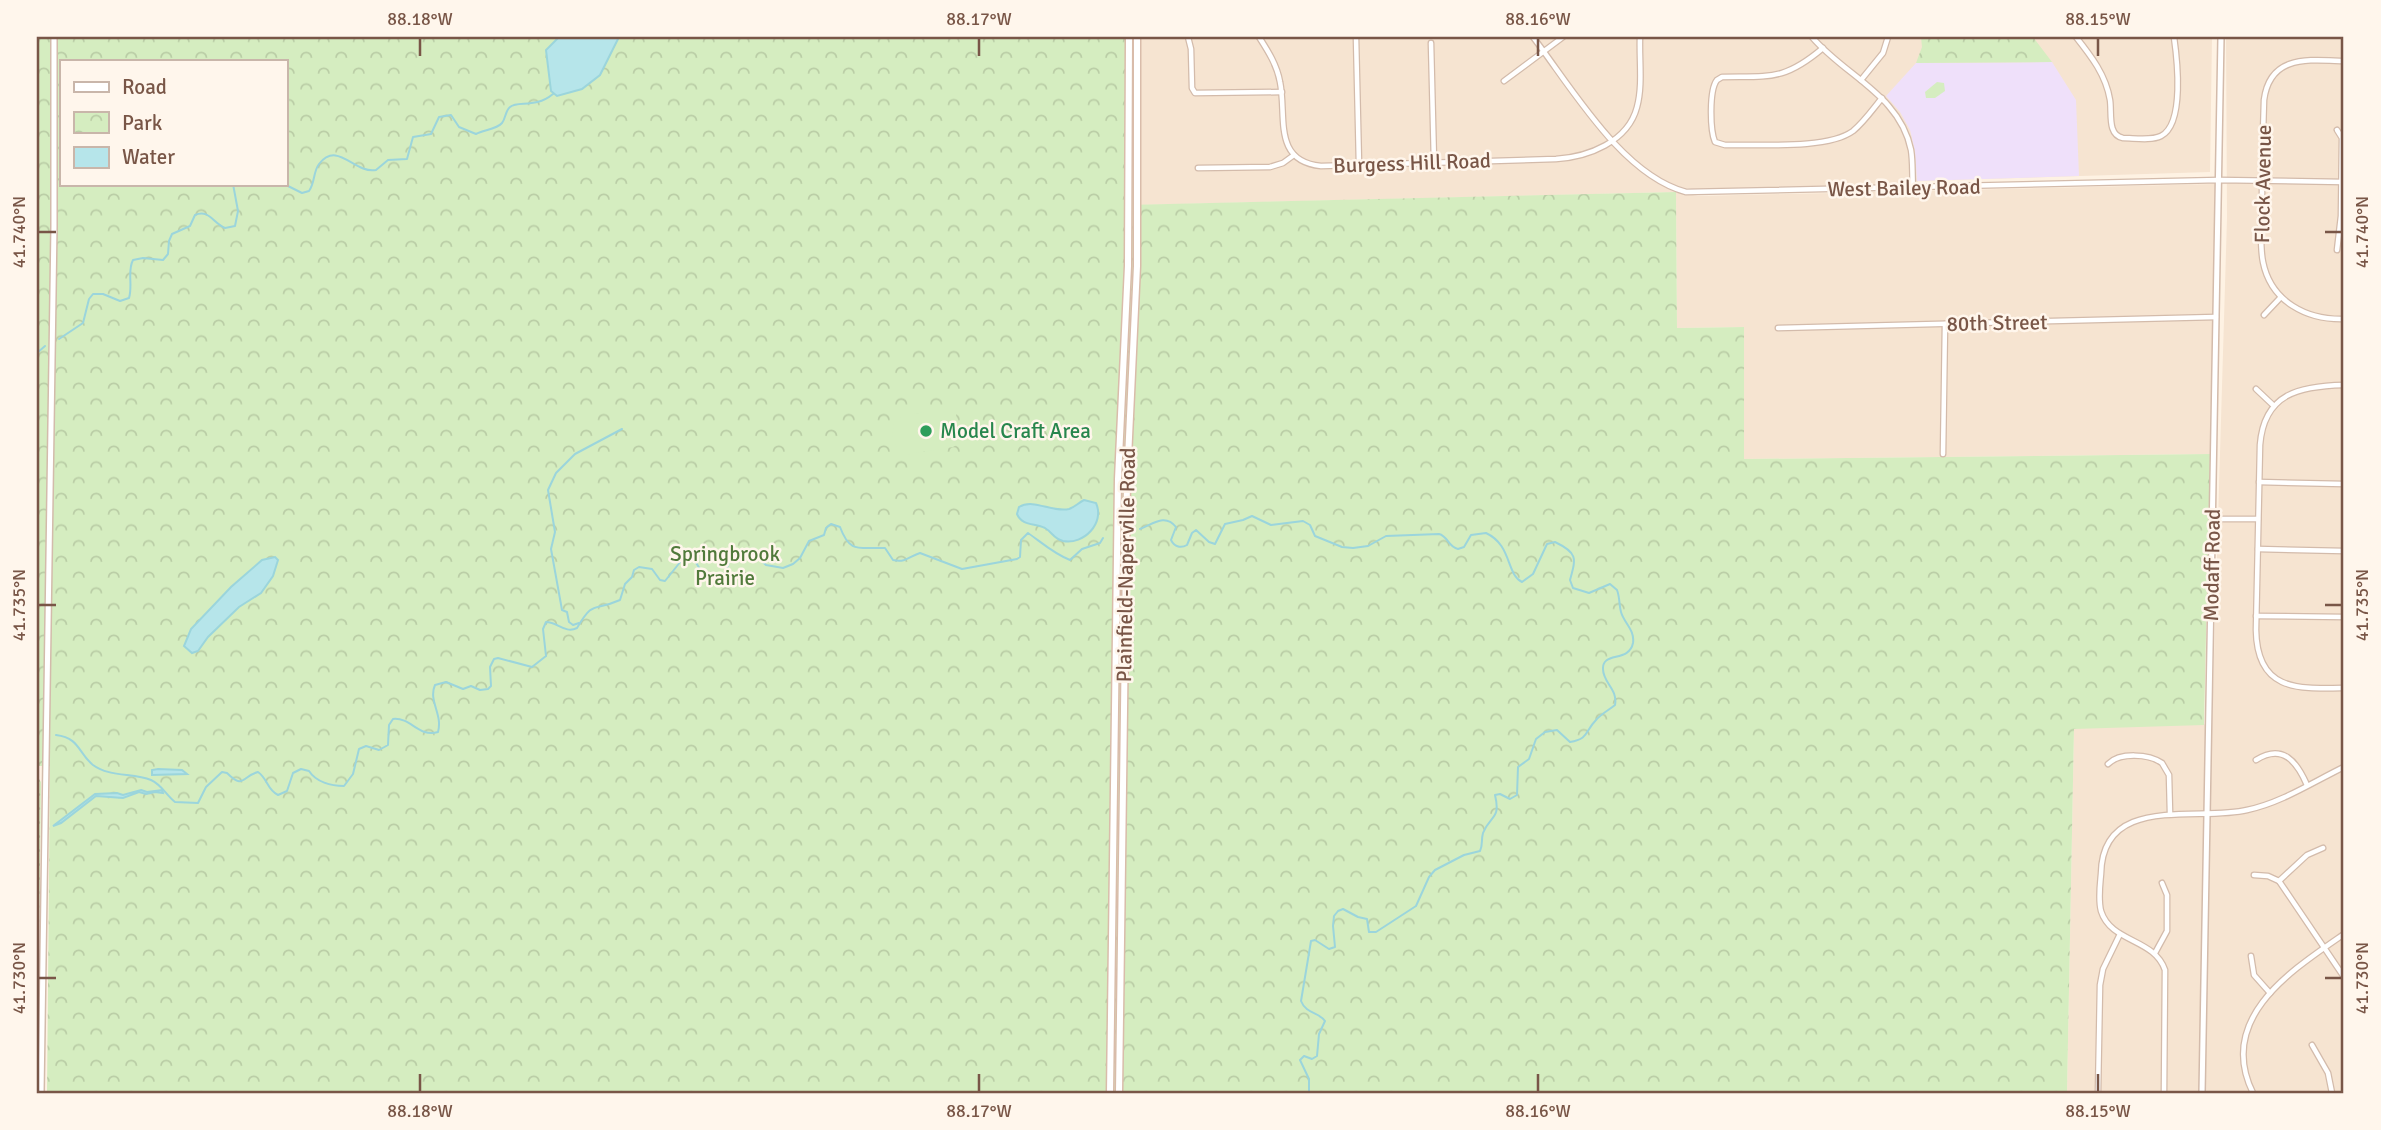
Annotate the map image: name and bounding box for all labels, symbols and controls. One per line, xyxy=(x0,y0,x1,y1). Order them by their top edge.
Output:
text: 88.18°W xyxy=(387,8,453,30)
text: 88.17°W xyxy=(946,8,1012,30)
text: 88.16°W xyxy=(1505,8,1571,30)
text: 88.15°W xyxy=(2065,8,2131,30)
legend xyxy=(60,60,287,186)
text: Road xyxy=(122,74,167,100)
text: Park xyxy=(122,110,163,136)
street label: Flock Avenue xyxy=(2249,124,2277,244)
text: Water xyxy=(122,144,175,170)
street label: Burgess Hill Road xyxy=(1333,147,1491,179)
street label: West Bailey Road xyxy=(1827,174,1981,202)
text: 41.740°N xyxy=(8,196,30,268)
text: 41.740°N xyxy=(2351,196,2373,268)
street label: 80th Street xyxy=(1946,309,2048,337)
place label: Model Craft Area xyxy=(940,418,1091,444)
marker: Model Craft Area xyxy=(918,423,934,439)
street label: Plainfield-Naperville Road xyxy=(1111,447,1141,683)
street label: Modaff Road xyxy=(2198,508,2226,622)
park label: Springbrook Prairie xyxy=(670,541,780,591)
text: 41.735°N xyxy=(8,569,30,641)
text: 41.735°N xyxy=(2351,569,2373,641)
text: 41.730°N xyxy=(8,942,30,1014)
text: 41.730°N xyxy=(2351,942,2373,1014)
text: 88.18°W xyxy=(387,1100,453,1122)
text: 88.17°W xyxy=(946,1100,1012,1122)
text: 88.16°W xyxy=(1505,1100,1571,1122)
text: 88.15°W xyxy=(2065,1100,2131,1122)

